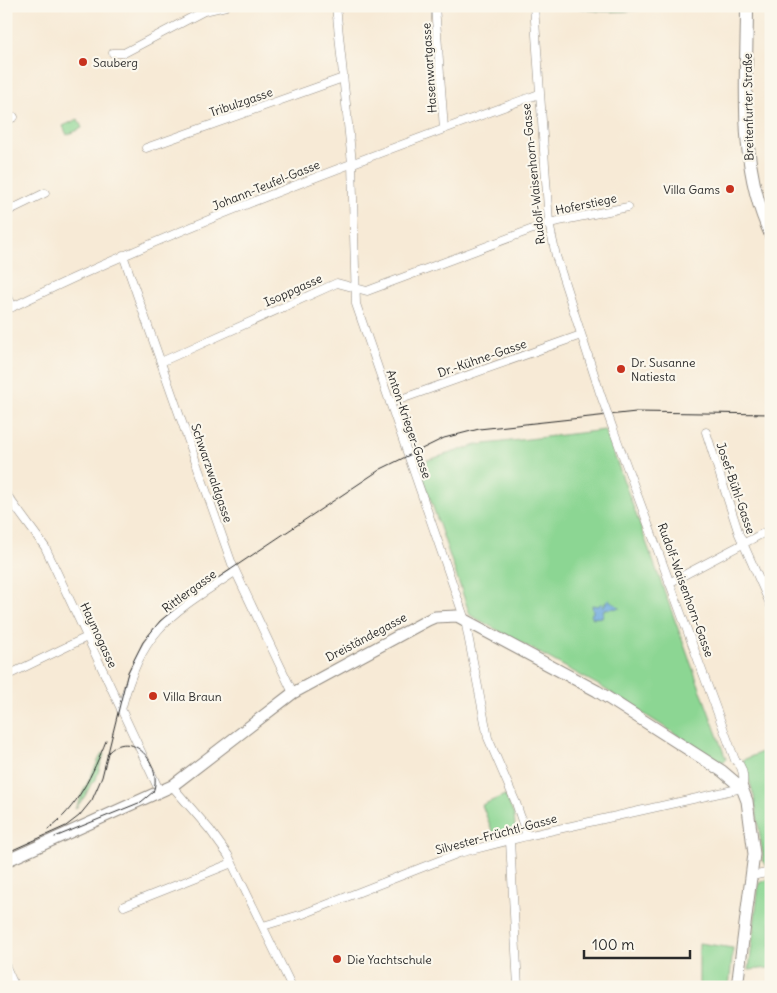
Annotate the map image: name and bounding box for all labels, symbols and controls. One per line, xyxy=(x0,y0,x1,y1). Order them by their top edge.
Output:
street label: Hasenwartgasse xyxy=(418,22,440,114)
street label: Breitenfurter Straße xyxy=(740,53,756,161)
place label: Sauberg xyxy=(93,55,138,70)
marker: Sauberg xyxy=(77,56,89,68)
street label: Tribulzgasse xyxy=(207,84,275,120)
street label: Rudolf-Waisenhorn-Gasse xyxy=(518,103,548,245)
street label: Johann-Teufel-Gasse xyxy=(210,157,322,213)
place label: Villa Gams xyxy=(663,182,720,197)
marker: Villa Gams xyxy=(724,183,736,195)
street label: Hoferstiege xyxy=(554,190,618,218)
street label: Isoppgasse xyxy=(262,271,324,309)
street label: Dr.-Kühne-Gasse xyxy=(436,336,528,380)
place label: Dr. Susanne Natiesta xyxy=(631,355,695,384)
marker: Dr. Susanne Natiesta xyxy=(615,363,627,375)
street label: Anton-Krieger-Gasse xyxy=(383,368,435,480)
street label: Schwarzwaldgasse xyxy=(188,422,236,524)
street label: Josef-Bühl-Gasse xyxy=(713,440,759,536)
street label: Rudolf-Waisenhorn-Gasse xyxy=(655,521,717,659)
street label: Rittlergasse xyxy=(159,566,219,616)
street label: Haymogasse xyxy=(77,600,121,670)
street label: Dreiständegasse xyxy=(323,609,409,665)
place label: Villa Braun xyxy=(163,689,222,704)
marker: Villa Braun xyxy=(147,690,159,702)
street label: Silvester-Früchtl-Gasse xyxy=(434,811,558,857)
scale bar xyxy=(584,928,691,960)
text: 100 m xyxy=(592,935,634,954)
place label: Die Yachtschule xyxy=(347,952,432,967)
marker: Die Yachtschule xyxy=(331,953,343,965)

